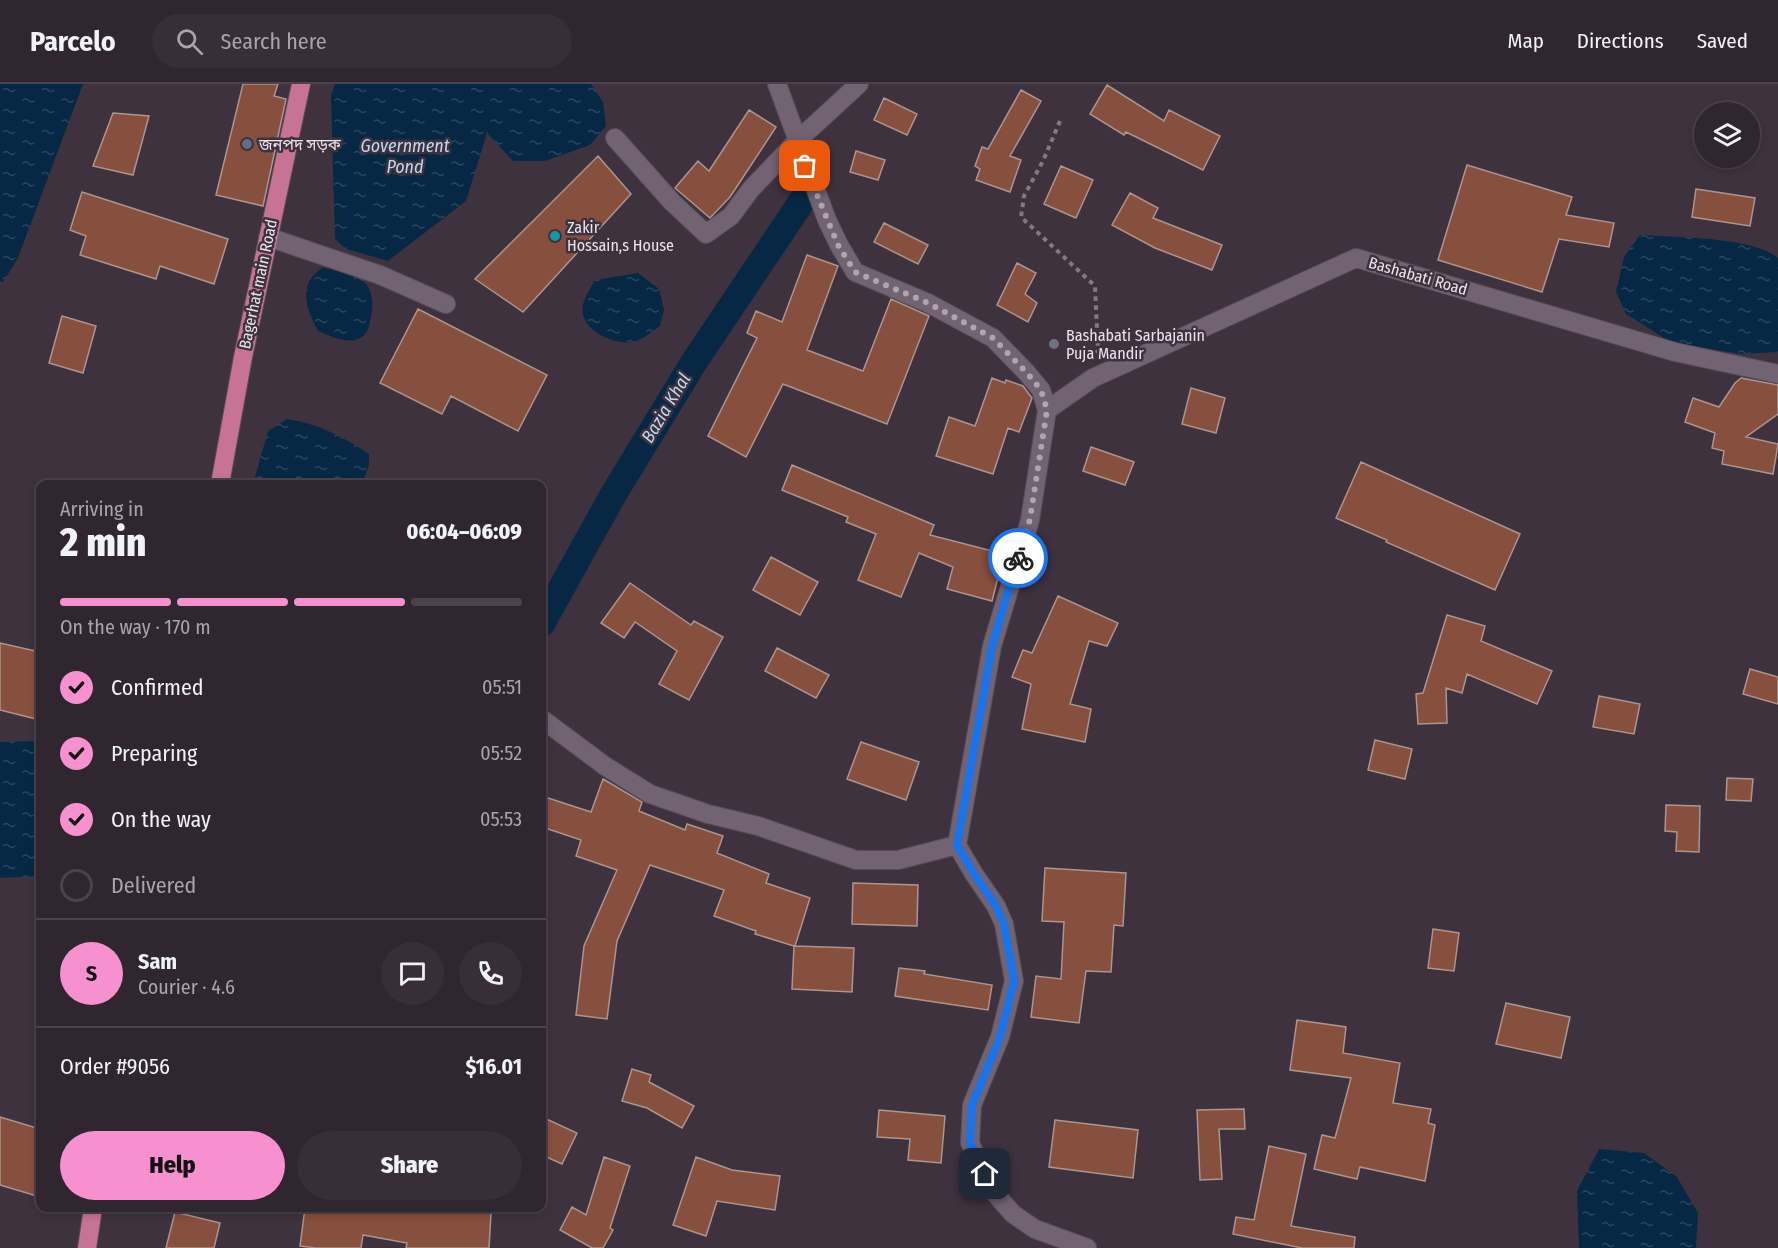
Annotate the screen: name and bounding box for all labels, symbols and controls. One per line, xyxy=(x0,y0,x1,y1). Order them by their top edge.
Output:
search box xyxy=(152,14,572,68)
text: Parcelo xyxy=(30,25,116,58)
icon: search xyxy=(173,25,206,58)
text: Search here xyxy=(221,28,327,55)
text: Map xyxy=(1507,28,1544,54)
text: Directions xyxy=(1577,28,1664,54)
text: Saved xyxy=(1697,28,1748,54)
map controls xyxy=(1694,102,1760,168)
button: layers xyxy=(1694,102,1760,168)
place label: জনপদ সড়ক xyxy=(258,135,342,154)
water label: Government Pond xyxy=(360,135,450,178)
marker: জনপদ সড়ক xyxy=(240,137,254,151)
pin xyxy=(779,140,830,191)
icon: bag xyxy=(788,149,821,182)
street label: Bagerhat main Road xyxy=(235,217,281,351)
place label: Zakir Hossain,s House xyxy=(567,218,674,255)
marker: Zakir Hossain,s House xyxy=(548,229,562,243)
street label: Bashabati Road xyxy=(1366,253,1470,299)
place label: Bashabati Sarbajanin Puja Mandir xyxy=(1066,326,1205,363)
marker: Bashabati Sarbajanin Puja Mandir xyxy=(1047,337,1061,351)
water label: Bazia Khal xyxy=(637,369,695,447)
text: Arriving in xyxy=(60,497,144,521)
text: 06:04–06:09 xyxy=(406,518,522,545)
text: 2 min xyxy=(60,520,146,566)
courier xyxy=(988,528,1048,588)
icon: bike xyxy=(1002,542,1035,575)
text: On the way · 170 m xyxy=(60,615,211,639)
icon: check xyxy=(60,671,93,704)
text: Confirmed xyxy=(111,674,204,701)
text: 05:51 xyxy=(482,675,522,699)
icon: check xyxy=(60,737,93,770)
text: Preparing xyxy=(111,740,197,767)
text: 05:52 xyxy=(480,741,522,765)
icon: check xyxy=(60,803,93,836)
text: On the way xyxy=(111,806,211,833)
text: 05:53 xyxy=(480,807,522,831)
text: Delivered xyxy=(111,872,196,899)
button: chat xyxy=(381,942,444,1005)
button: phone xyxy=(459,942,522,1005)
text: Sam xyxy=(138,948,177,975)
text: S xyxy=(86,960,97,987)
text: Courier · 4.6 xyxy=(138,975,235,999)
text: Order #9056 xyxy=(60,1053,170,1080)
text: $16.01 xyxy=(465,1053,522,1080)
button: Help xyxy=(60,1131,285,1200)
button: Share xyxy=(297,1131,522,1200)
pin xyxy=(959,1148,1010,1199)
icon: home xyxy=(968,1157,1001,1190)

